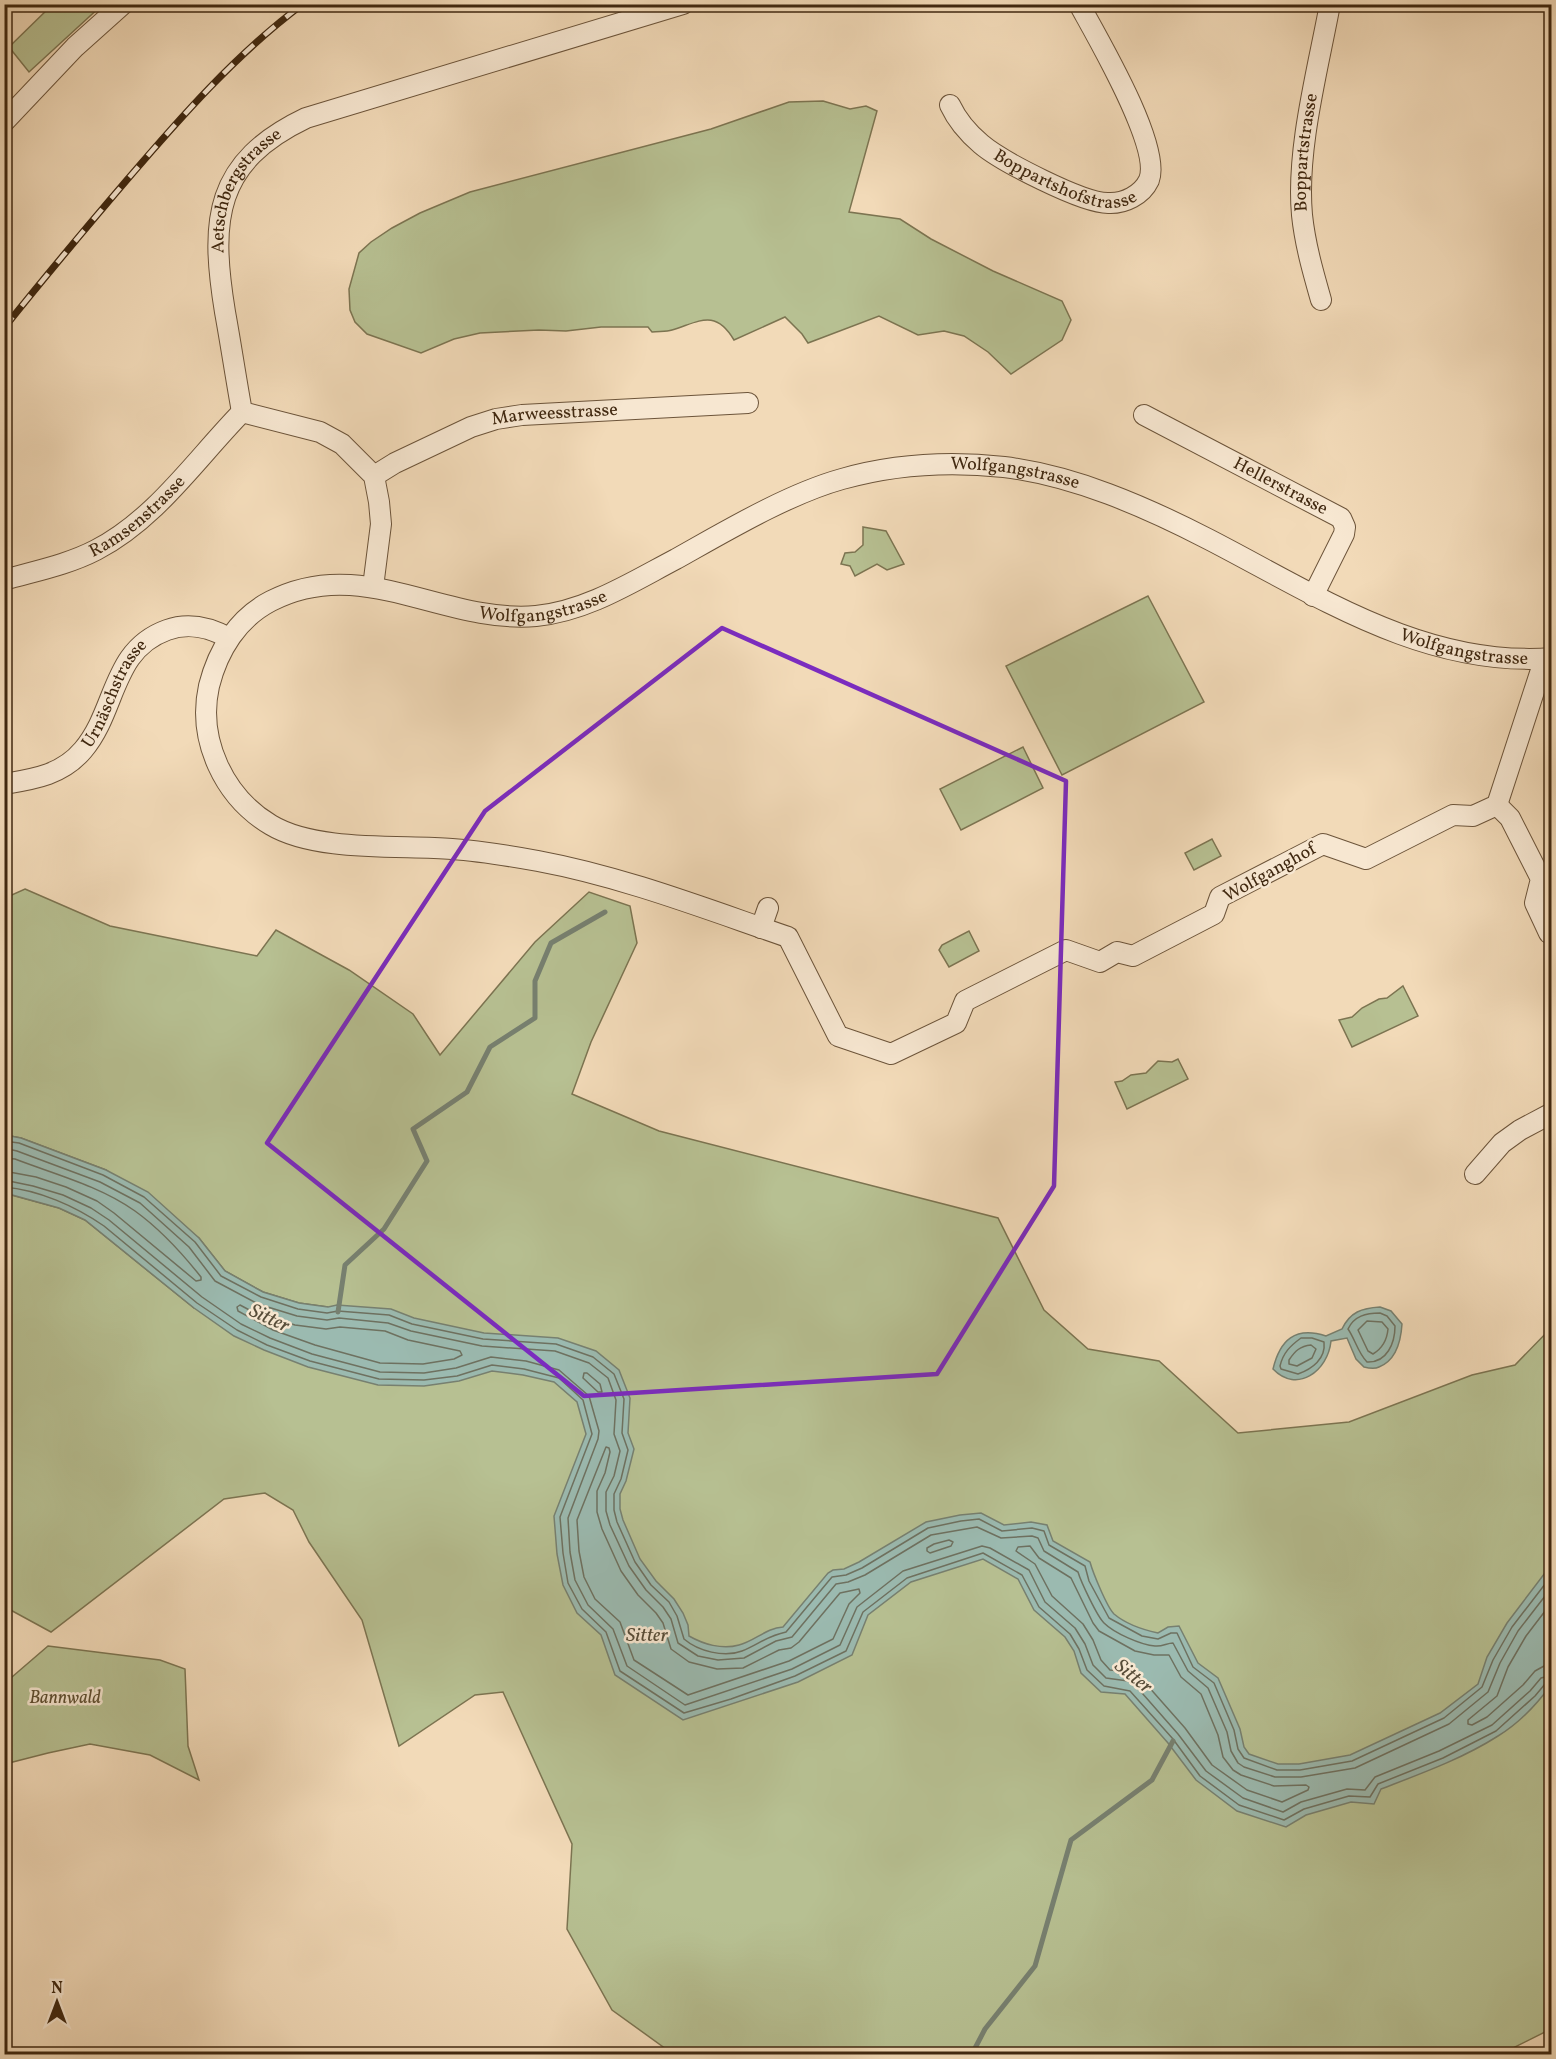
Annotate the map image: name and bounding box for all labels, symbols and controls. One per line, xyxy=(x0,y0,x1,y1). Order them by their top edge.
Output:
street label: Boppartstrasse xyxy=(1288,91,1324,212)
street label: Aetschbergstrasse xyxy=(206,122,287,253)
street label: Boppartshofstrasse xyxy=(989,143,1142,216)
street label: Marweesstrasse xyxy=(490,397,618,432)
street label: Hellerstrasse xyxy=(1229,451,1332,521)
street label: Wolfgangstrasse xyxy=(950,452,1083,496)
street label: Ramsenstrasse xyxy=(85,470,191,564)
street label: Wolfgangstrasse xyxy=(477,584,611,629)
street label: Wolfgangstrasse xyxy=(1396,622,1528,671)
street label: Urnäschstrasse xyxy=(76,633,153,753)
street label: Wolfganghof xyxy=(1219,836,1322,909)
water label: Sitter xyxy=(244,1297,294,1341)
water label: Sitter xyxy=(626,1622,668,1650)
water label: Sitter xyxy=(1108,1653,1158,1701)
park label: Bannwald xyxy=(29,1686,101,1711)
north arrow xyxy=(27,1972,87,2032)
text: N xyxy=(51,1978,63,2000)

